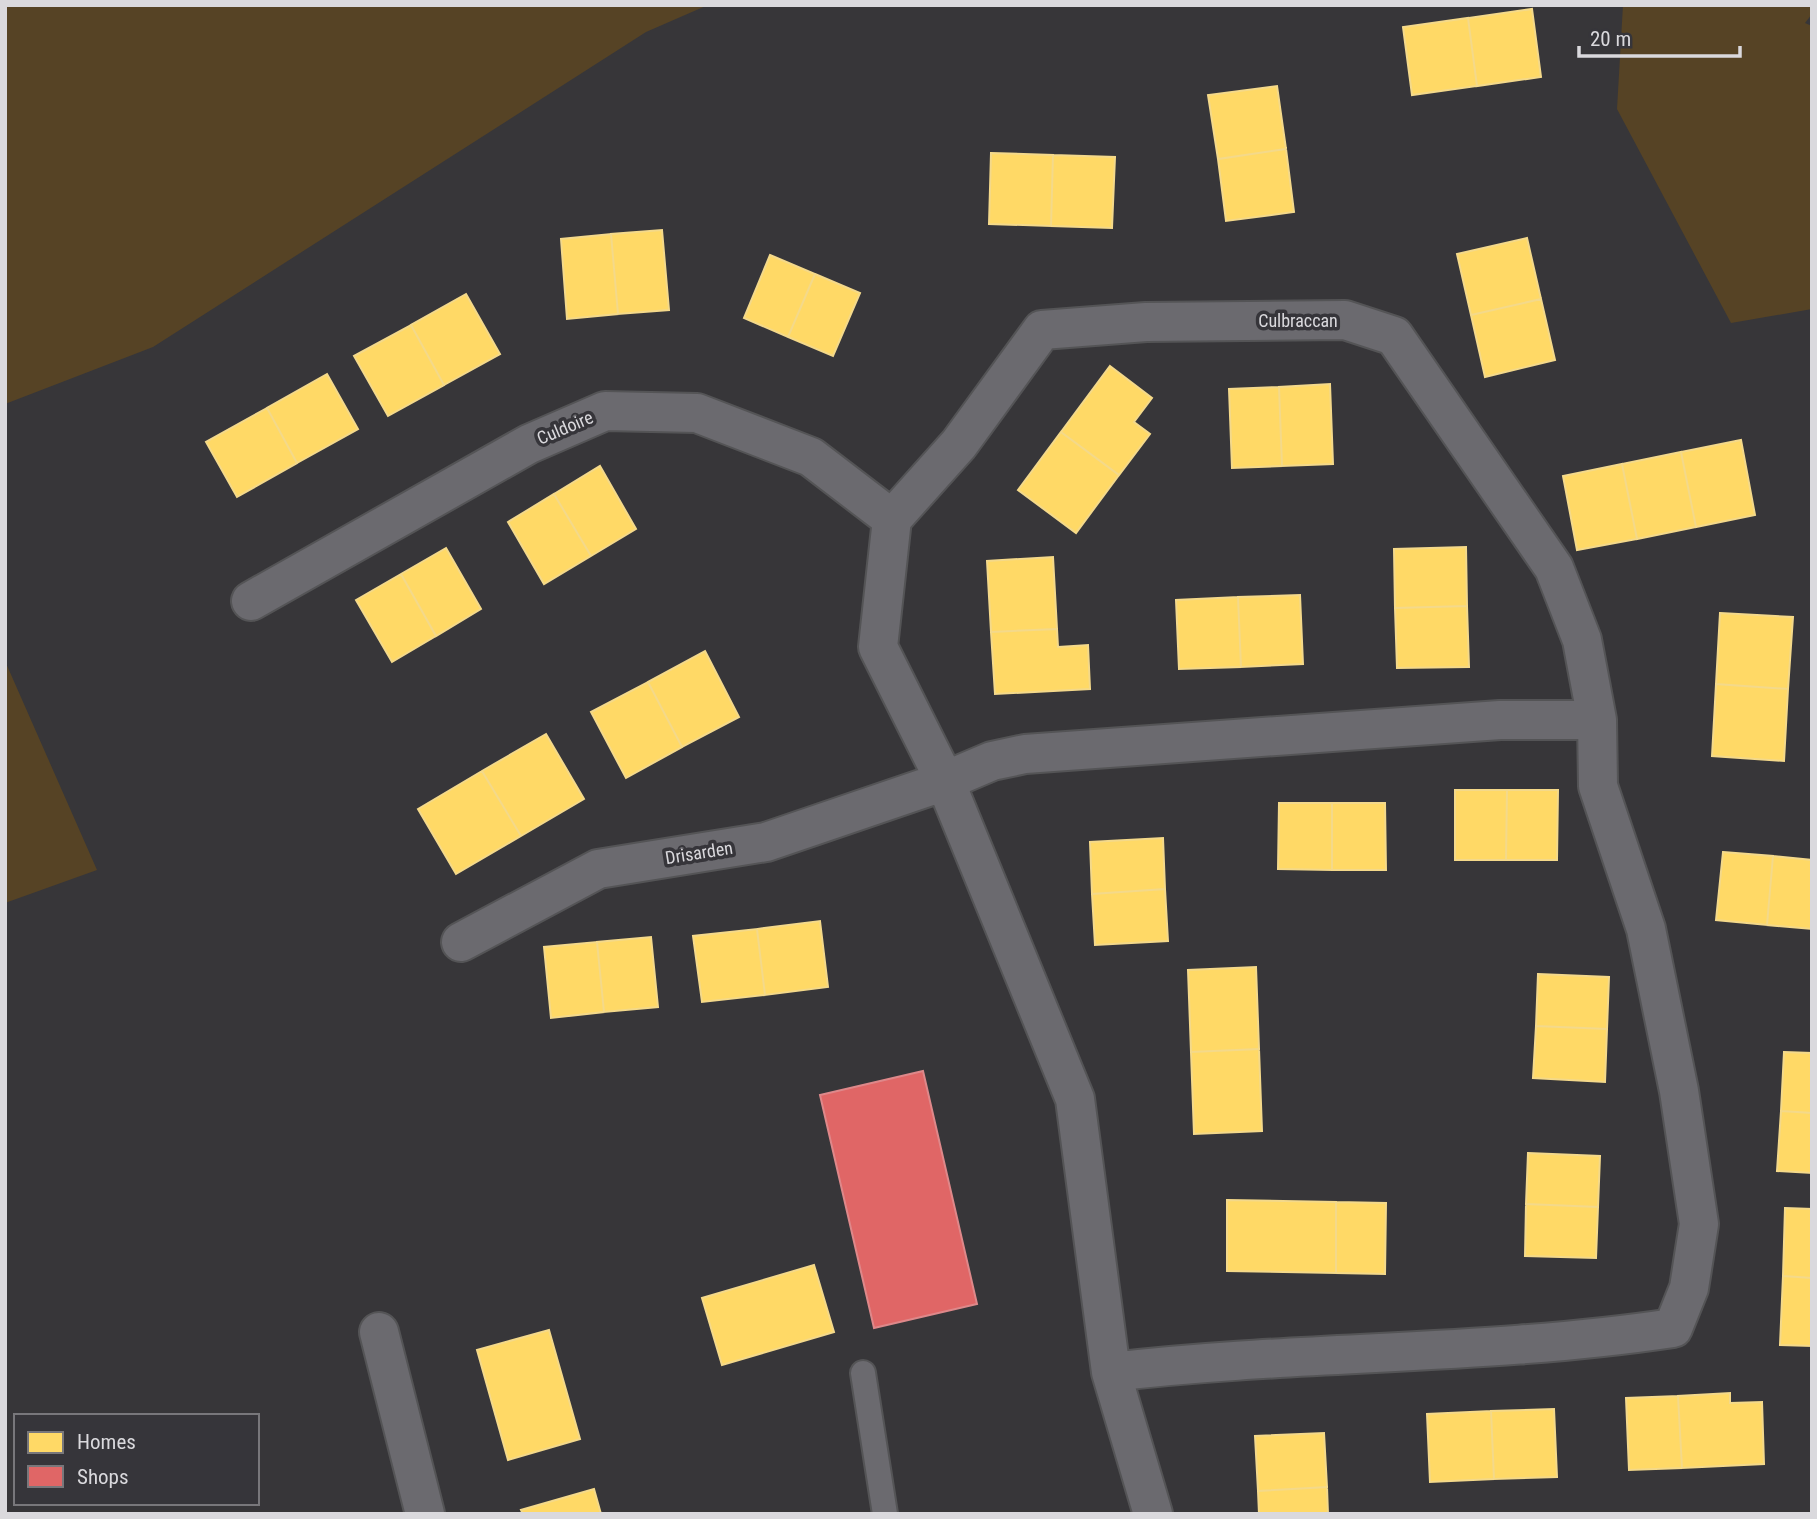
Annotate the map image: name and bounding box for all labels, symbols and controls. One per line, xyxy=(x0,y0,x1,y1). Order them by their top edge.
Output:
scale bar xyxy=(1579,14,1740,58)
text: 20 m xyxy=(1590,27,1631,51)
street label: Culbraccan xyxy=(1258,310,1338,331)
street label: Culdoire xyxy=(534,406,596,449)
street label: Drisarden xyxy=(664,837,734,868)
legend xyxy=(14,1414,259,1505)
text: Homes xyxy=(77,1430,136,1454)
text: Shops xyxy=(77,1465,129,1489)

